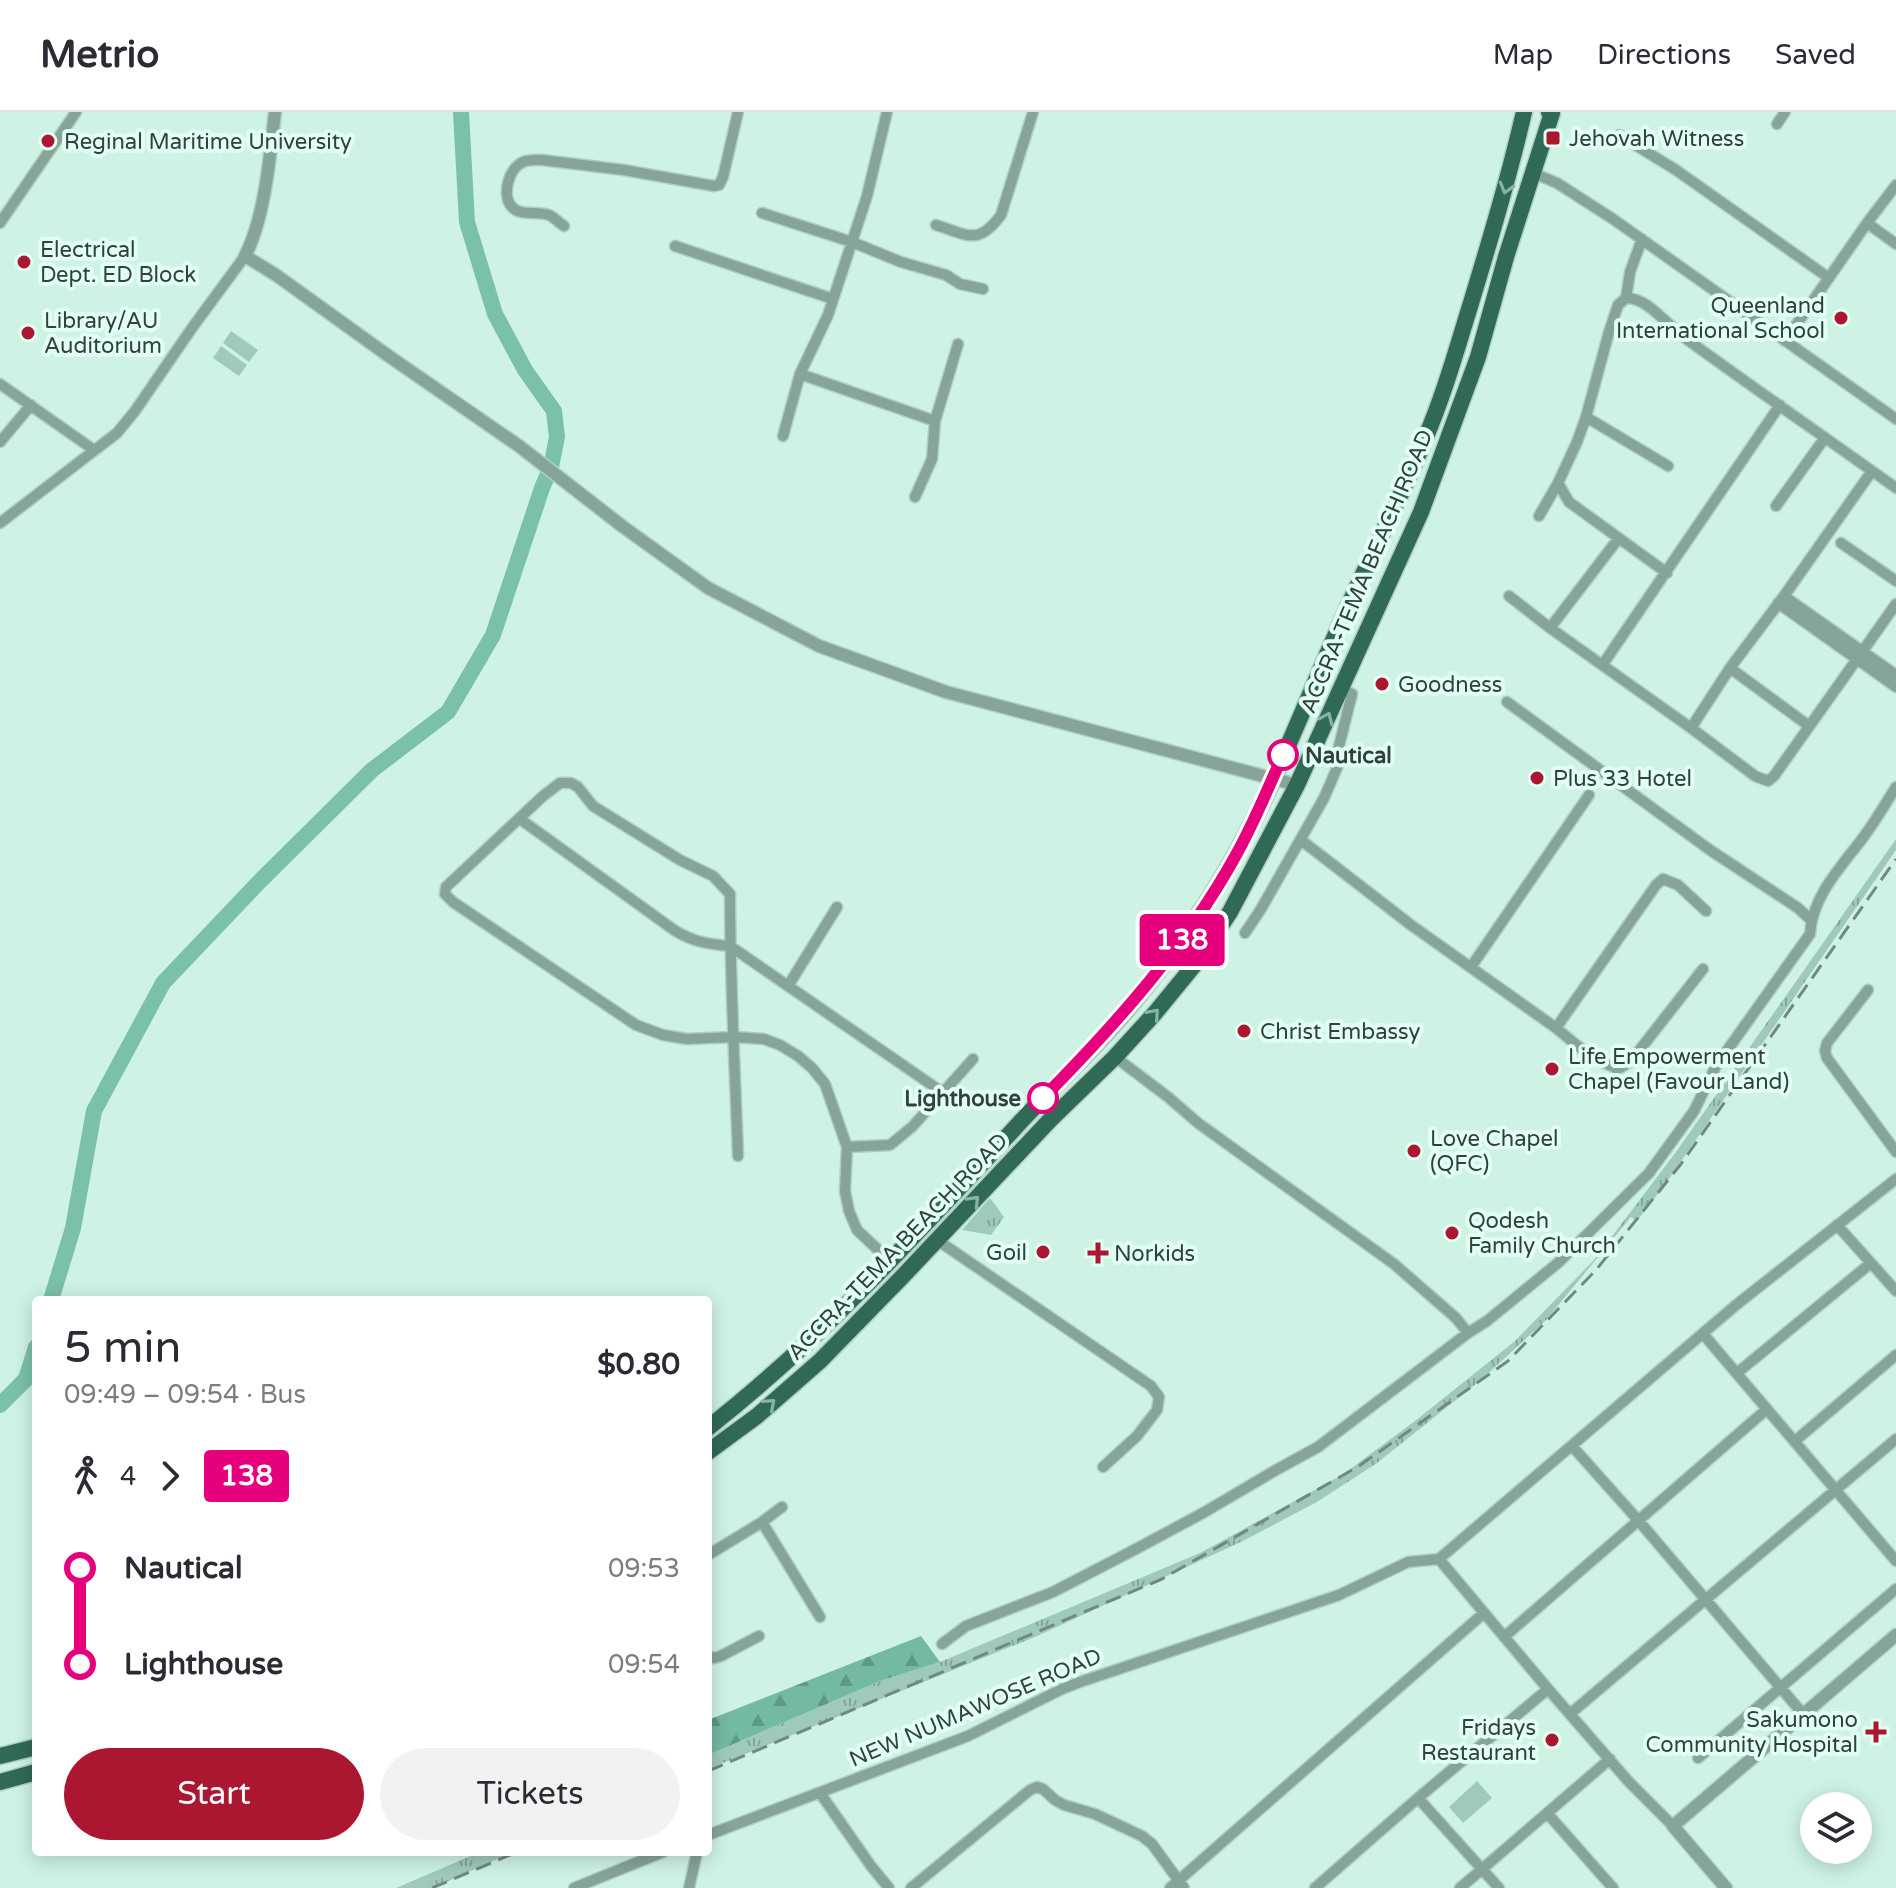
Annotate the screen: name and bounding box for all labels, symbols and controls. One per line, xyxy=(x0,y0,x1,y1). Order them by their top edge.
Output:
text: Metrio xyxy=(40,32,159,78)
text: Map xyxy=(1493,38,1553,72)
text: Directions xyxy=(1597,38,1731,72)
text: Saved xyxy=(1775,38,1856,72)
place label: Jehovah Witness xyxy=(1569,126,1744,152)
place label: Reginal Maritime University xyxy=(64,129,352,155)
marker: Jehovah Witness xyxy=(1544,129,1562,147)
marker: Reginal Maritime University xyxy=(39,132,57,150)
one-way arrow xyxy=(1499,180,1515,194)
place label: Electrical Dept. ED Block xyxy=(40,237,196,288)
marker: Electrical Dept. ED Block xyxy=(15,253,33,271)
place label: Queenland International School xyxy=(1616,293,1825,344)
place label: Library/AU Auditorium xyxy=(44,308,162,359)
marker: Queenland International School xyxy=(1832,309,1850,327)
marker: Library/AU Auditorium xyxy=(19,324,37,342)
street label: ACCRA-TEMA BEACH ROAD xyxy=(1295,426,1439,717)
place label: Goodness xyxy=(1398,672,1502,698)
marker: Goodness xyxy=(1373,675,1391,693)
one-way arrow xyxy=(1317,712,1333,727)
marker: Nautical xyxy=(1268,740,1298,770)
place label: Nautical xyxy=(1305,743,1392,769)
place label: Plus 33 Hotel xyxy=(1553,766,1692,792)
marker: Plus 33 Hotel xyxy=(1528,769,1546,787)
line badge: 138 xyxy=(1136,914,1228,966)
text: 138 xyxy=(1156,923,1208,957)
one-way arrow xyxy=(1144,1008,1159,1023)
place label: Christ Embassy xyxy=(1260,1019,1421,1045)
marker: Christ Embassy xyxy=(1235,1022,1253,1040)
place label: Life Empowerment Chapel (Favour Land) xyxy=(1568,1044,1789,1095)
marker: Life Empowerment Chapel (Favour Land) xyxy=(1543,1060,1561,1078)
marker: Lighthouse xyxy=(1028,1083,1058,1113)
place label: Lighthouse xyxy=(904,1086,1021,1112)
place label: Love Chapel (QFC) xyxy=(1430,1126,1558,1177)
street label: ACCRA-TEMA BEACH ROAD xyxy=(782,1128,1013,1366)
marker: Love Chapel (QFC) xyxy=(1405,1142,1423,1160)
one-way arrow xyxy=(964,1196,979,1210)
place label: Qodesh Family Church xyxy=(1468,1208,1616,1259)
marker: Qodesh Family Church xyxy=(1443,1224,1461,1242)
place label: Goil xyxy=(986,1240,1027,1266)
place label: Norkids xyxy=(1114,1241,1195,1267)
marker: Goil xyxy=(1034,1243,1052,1261)
marker: Norkids xyxy=(1089,1244,1107,1262)
text: 5 min xyxy=(64,1322,181,1375)
text: $0.80 xyxy=(597,1346,680,1383)
text: 09:49 – 09:54 · Bus xyxy=(64,1379,306,1410)
one-way arrow xyxy=(760,1399,775,1414)
icon: walk xyxy=(64,1454,108,1498)
icon: forward xyxy=(148,1454,192,1498)
text: 138 xyxy=(220,1459,273,1493)
text: 4 xyxy=(120,1461,136,1492)
text: Nautical xyxy=(124,1550,242,1587)
text: 09:53 xyxy=(608,1553,680,1584)
street label: NEW NUMAWOSE ROAD xyxy=(845,1643,1105,1773)
text: Lighthouse xyxy=(124,1646,283,1683)
text: 09:54 xyxy=(608,1649,680,1680)
place label: Sakumono Community Hospital xyxy=(1645,1707,1858,1758)
place label: Fridays Restaurant xyxy=(1421,1715,1536,1766)
marker: Sakumono Community Hospital xyxy=(1865,1721,1887,1743)
marker: Fridays Restaurant xyxy=(1543,1731,1561,1749)
button: Start xyxy=(64,1748,364,1840)
button: Tickets xyxy=(380,1748,680,1840)
map controls xyxy=(1800,1792,1872,1864)
button: layers xyxy=(1800,1792,1872,1864)

